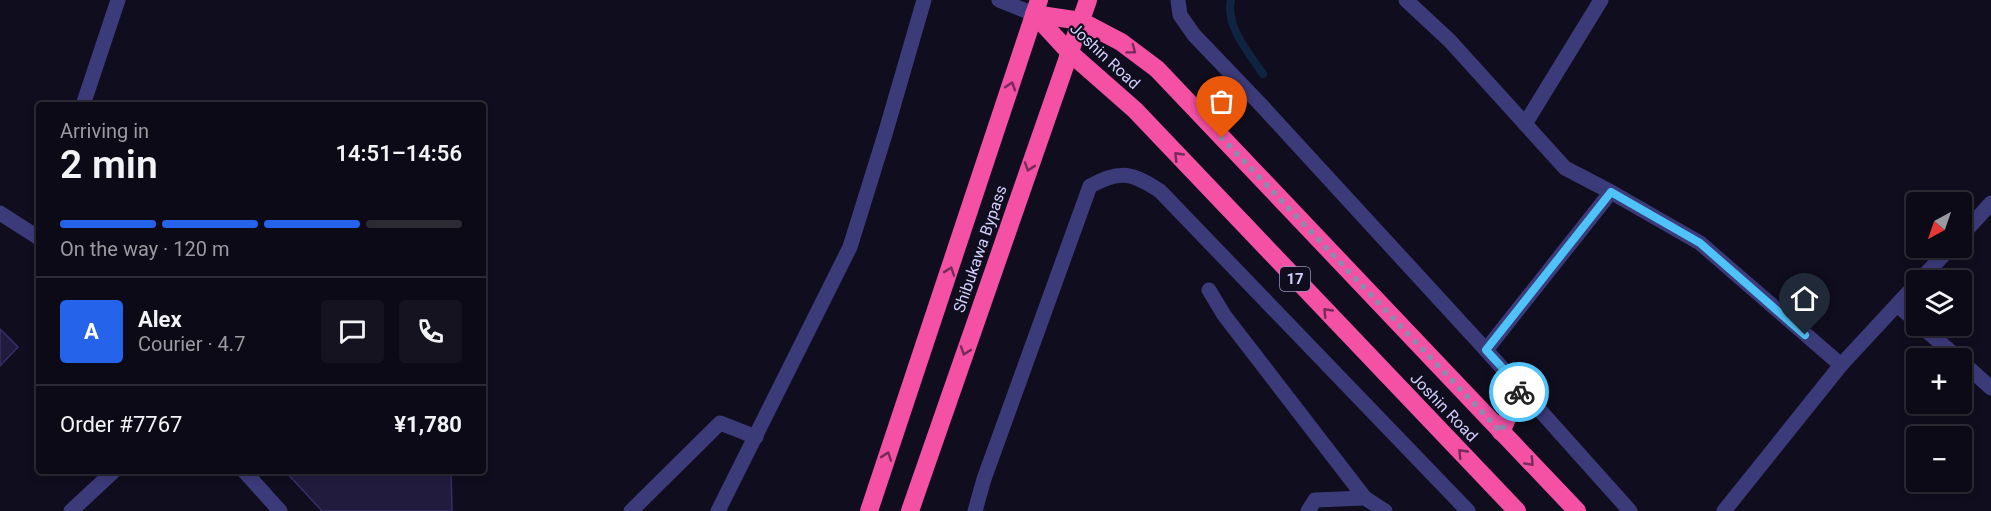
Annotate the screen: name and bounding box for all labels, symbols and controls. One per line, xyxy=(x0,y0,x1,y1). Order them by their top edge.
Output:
street label: Joshin Road xyxy=(1066,19,1144,93)
one-way arrow xyxy=(1125,43,1136,54)
pin xyxy=(1196,76,1247,138)
one-way arrow xyxy=(1004,81,1016,92)
icon: bag xyxy=(1205,85,1238,118)
text: Arriving in xyxy=(60,119,149,143)
text: 14:51–14:56 xyxy=(335,141,462,166)
text: 2 min xyxy=(60,142,158,188)
one-way arrow xyxy=(1175,152,1186,163)
one-way arrow xyxy=(1024,161,1037,172)
street label: Shibukawa Bypass xyxy=(949,183,1011,315)
north arrow xyxy=(1906,192,1972,258)
map controls xyxy=(1906,192,1972,492)
text: On the way · 120 m xyxy=(60,237,229,261)
one-way arrow xyxy=(942,266,955,277)
road number: 17 xyxy=(1280,267,1310,291)
button: layers xyxy=(1906,270,1972,336)
pin xyxy=(1779,273,1830,335)
icon: home xyxy=(1788,282,1821,315)
button: chat xyxy=(321,300,384,363)
button: phone xyxy=(399,300,462,363)
text: Alex xyxy=(138,307,182,332)
one-way arrow xyxy=(1323,309,1334,319)
text: A xyxy=(84,319,99,344)
text: Courier · 4.7 xyxy=(138,332,245,356)
one-way arrow xyxy=(960,345,973,356)
button: + xyxy=(1906,348,1972,414)
courier xyxy=(1489,362,1549,422)
street label: Joshin Road xyxy=(1406,369,1482,445)
icon: bike xyxy=(1503,376,1536,409)
text: Order #7767 xyxy=(60,412,182,437)
text: ¥1,780 xyxy=(394,412,462,437)
button: − xyxy=(1906,426,1972,492)
one-way arrow xyxy=(1458,450,1469,461)
one-way arrow xyxy=(880,451,893,462)
one-way arrow xyxy=(1522,454,1533,465)

